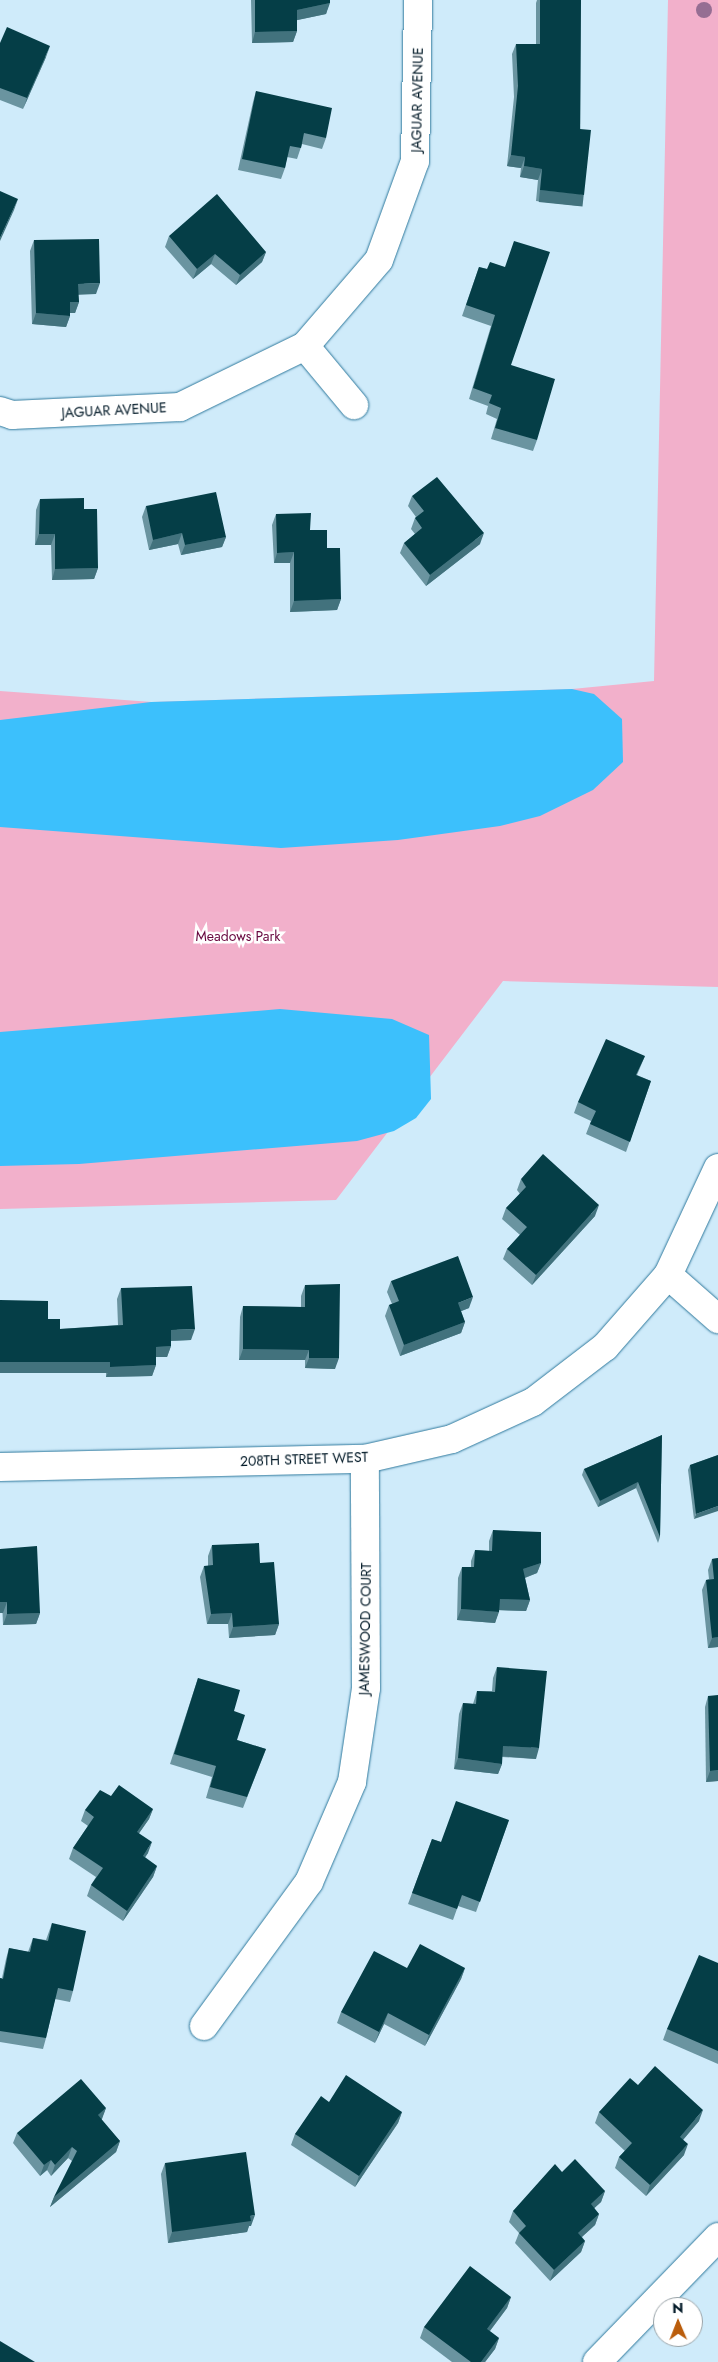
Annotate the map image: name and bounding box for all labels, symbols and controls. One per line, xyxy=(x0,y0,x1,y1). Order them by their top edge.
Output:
street label: JAGUAR AVENUE xyxy=(408,47,426,153)
street label: JAGUAR AVENUE xyxy=(61,399,167,421)
park label: Meadows Park xyxy=(195,928,281,944)
street label: 208TH STREET WEST xyxy=(240,1448,368,1470)
street label: JAMESWOOD COURT xyxy=(355,1563,375,1695)
north arrow xyxy=(653,2297,703,2347)
text: N xyxy=(672,2298,683,2318)

